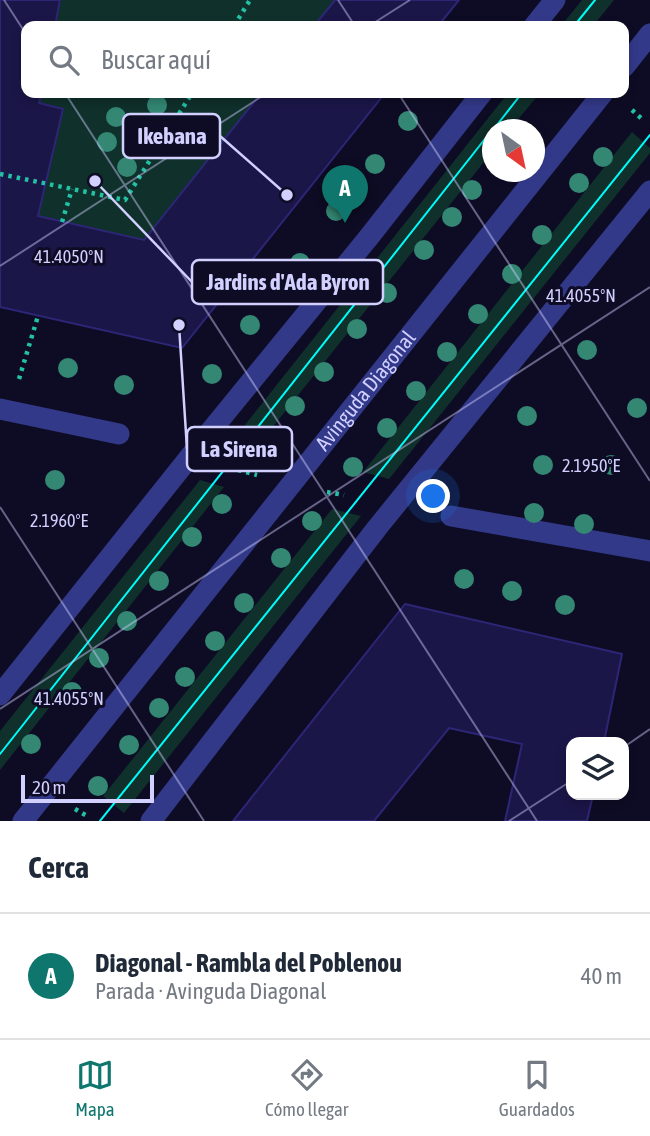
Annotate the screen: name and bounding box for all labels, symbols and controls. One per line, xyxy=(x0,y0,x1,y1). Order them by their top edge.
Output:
search box xyxy=(21,21,629,98)
icon: search xyxy=(45,41,83,79)
text: Buscar aquí xyxy=(101,45,211,75)
callout: Ikebana xyxy=(123,114,220,158)
north arrow xyxy=(482,119,545,182)
text: Ikebana xyxy=(137,123,207,149)
pin: A xyxy=(322,165,368,223)
text: 41.4050°N xyxy=(34,246,104,267)
callout: Jardins d'Ada Byron xyxy=(192,260,383,304)
text: Jardins d'Ada Byron xyxy=(205,269,370,295)
text: 41.4055°N xyxy=(546,285,616,306)
street label: Avinguda Diagonal xyxy=(310,325,420,455)
callout: La Sirena xyxy=(187,427,292,471)
text: La Sirena xyxy=(201,436,278,462)
text: 2.1950°E xyxy=(562,455,620,476)
your location xyxy=(416,479,450,513)
text: 2.1960°E xyxy=(30,510,88,531)
text: 41.4055°N xyxy=(34,688,104,709)
map controls xyxy=(566,737,629,800)
button: layers xyxy=(566,737,629,800)
scale bar xyxy=(21,772,154,804)
text: 20 m xyxy=(32,776,66,798)
text: Cerca xyxy=(28,850,89,884)
text: Diagonal - Rambla del Poblenou xyxy=(95,948,402,978)
text: A xyxy=(45,963,57,989)
text: 40 m xyxy=(581,963,622,989)
text: Parada · Avinguda Diagonal xyxy=(95,978,326,1004)
tab: Mapa xyxy=(75,1056,115,1120)
tab: Cómo llegar xyxy=(265,1056,348,1120)
tab: Guardados xyxy=(499,1056,575,1120)

